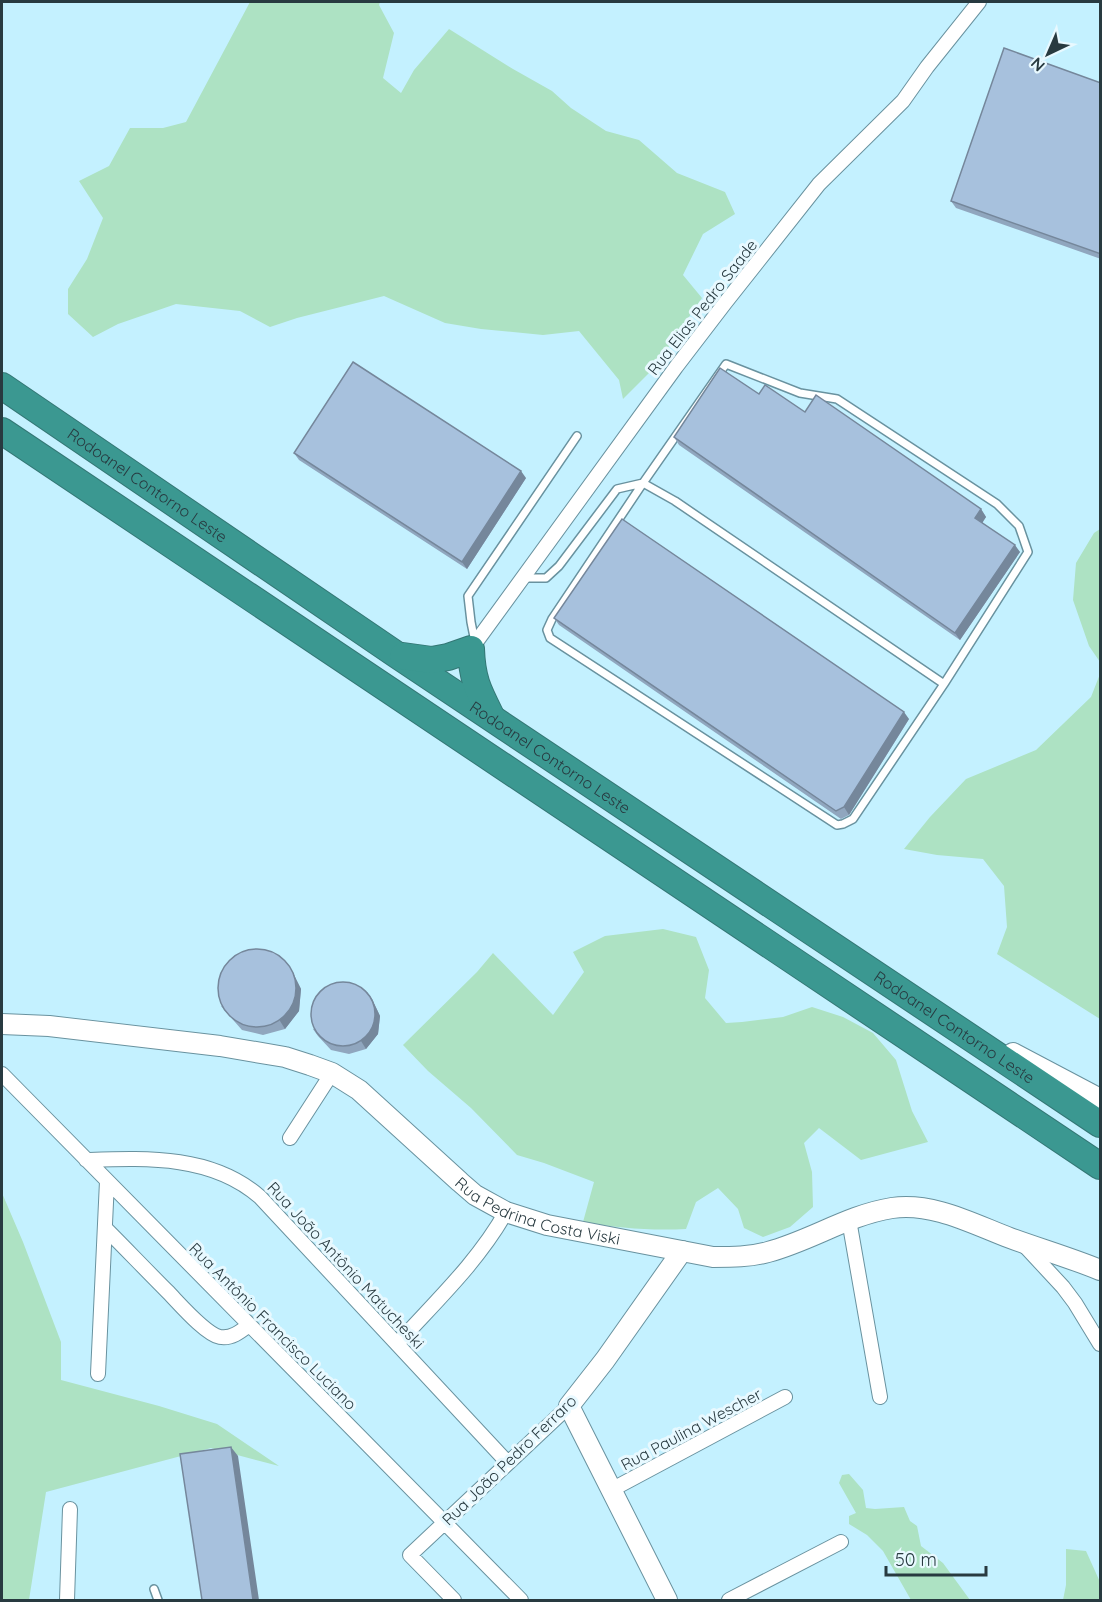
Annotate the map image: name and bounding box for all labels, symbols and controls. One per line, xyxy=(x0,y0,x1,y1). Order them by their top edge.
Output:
north arrow xyxy=(1018,24,1078,84)
text: N xyxy=(1026,54,1049,76)
street label: Rua Elias Pedro Saade xyxy=(643,235,761,379)
street label: Rodoanel Contorno Leste xyxy=(64,424,231,547)
street label: Rodoanel Contorno Leste xyxy=(466,696,634,818)
street label: Rodoanel Contorno Leste xyxy=(870,966,1039,1088)
street label: Rua Pedrina Costa Viski xyxy=(451,1172,622,1249)
street label: Rua João Antônio Matucheski xyxy=(263,1177,429,1353)
street label: Rua Antônio Francisco Luciano xyxy=(185,1238,361,1414)
street label: Rua Paulina Wescher xyxy=(617,1383,765,1475)
street label: Rua João Pedro Ferraro xyxy=(438,1390,580,1530)
scale bar xyxy=(886,1539,986,1577)
text: 50 m xyxy=(895,1548,937,1571)

